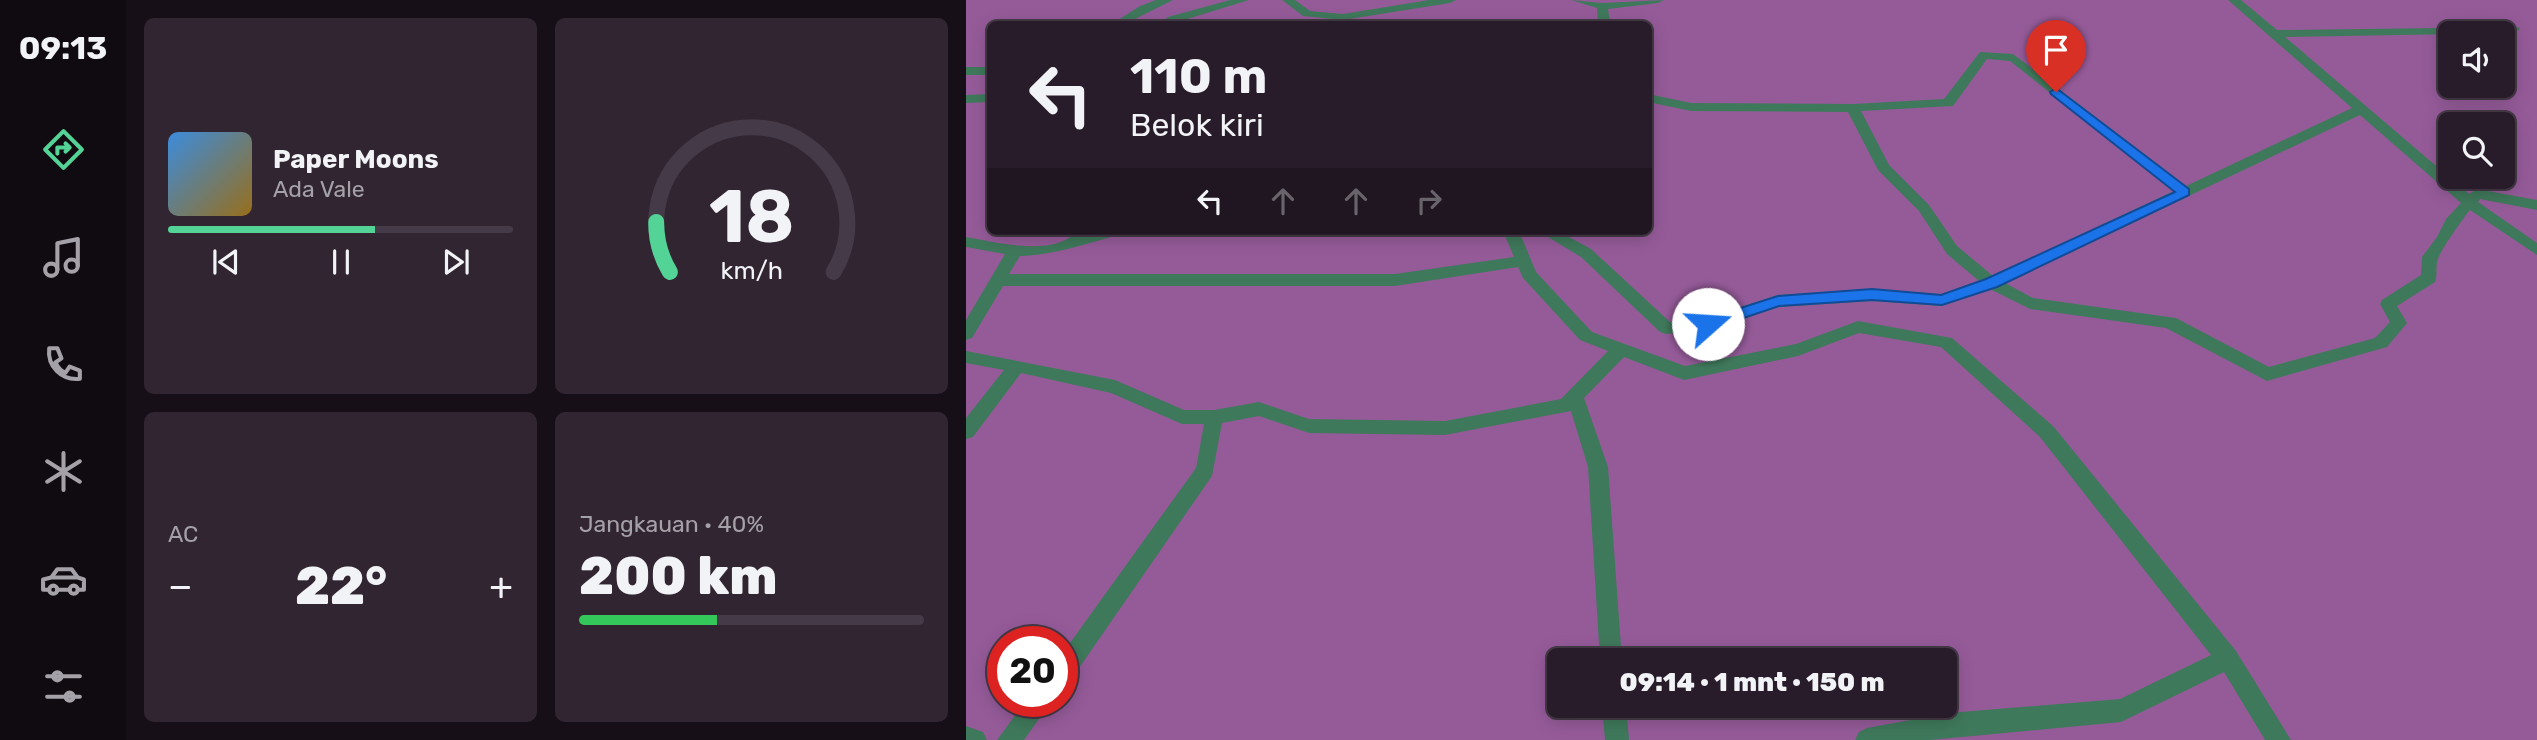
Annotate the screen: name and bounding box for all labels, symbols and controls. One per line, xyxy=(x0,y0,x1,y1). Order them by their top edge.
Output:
pin xyxy=(2026,20,2086,92)
map controls xyxy=(2438,21,2515,189)
button: sound xyxy=(2438,21,2515,98)
text: 09:13 xyxy=(19,29,107,67)
icon: arrive xyxy=(2037,31,2075,69)
text: 110 m xyxy=(1130,47,1267,105)
icon: left xyxy=(1015,49,1106,140)
text: Belok kiri xyxy=(1130,106,1264,144)
button: search xyxy=(2438,112,2515,189)
icon: directions xyxy=(39,125,88,174)
text: Paper Moons xyxy=(273,144,439,175)
text: Ada Vale xyxy=(273,175,365,203)
text: 18 xyxy=(709,175,794,261)
icon: left xyxy=(1191,182,1229,220)
icon: ahead xyxy=(1264,182,1302,220)
icon: ahead xyxy=(1337,182,1375,220)
icon: right xyxy=(1410,182,1448,220)
icon: music xyxy=(39,233,88,282)
icon: previous xyxy=(207,243,245,281)
icon: pause xyxy=(322,243,360,281)
icon: next xyxy=(437,243,475,281)
text: km/h xyxy=(720,256,783,285)
position arrow xyxy=(1671,287,1745,361)
icon: phone xyxy=(39,340,88,389)
icon: climate xyxy=(39,447,88,496)
text: Jangkauan · 40% xyxy=(579,510,764,538)
text: AC xyxy=(168,520,198,548)
text: 200 km xyxy=(579,545,777,607)
icon: car xyxy=(39,555,88,604)
text: 22° xyxy=(295,555,387,617)
text: − xyxy=(168,563,193,609)
text: + xyxy=(489,563,513,609)
speed limit sign: 20 xyxy=(987,626,1078,717)
icon: filters xyxy=(39,662,88,711)
text: 09:14 · 1 mnt · 150 m xyxy=(1620,667,1885,698)

